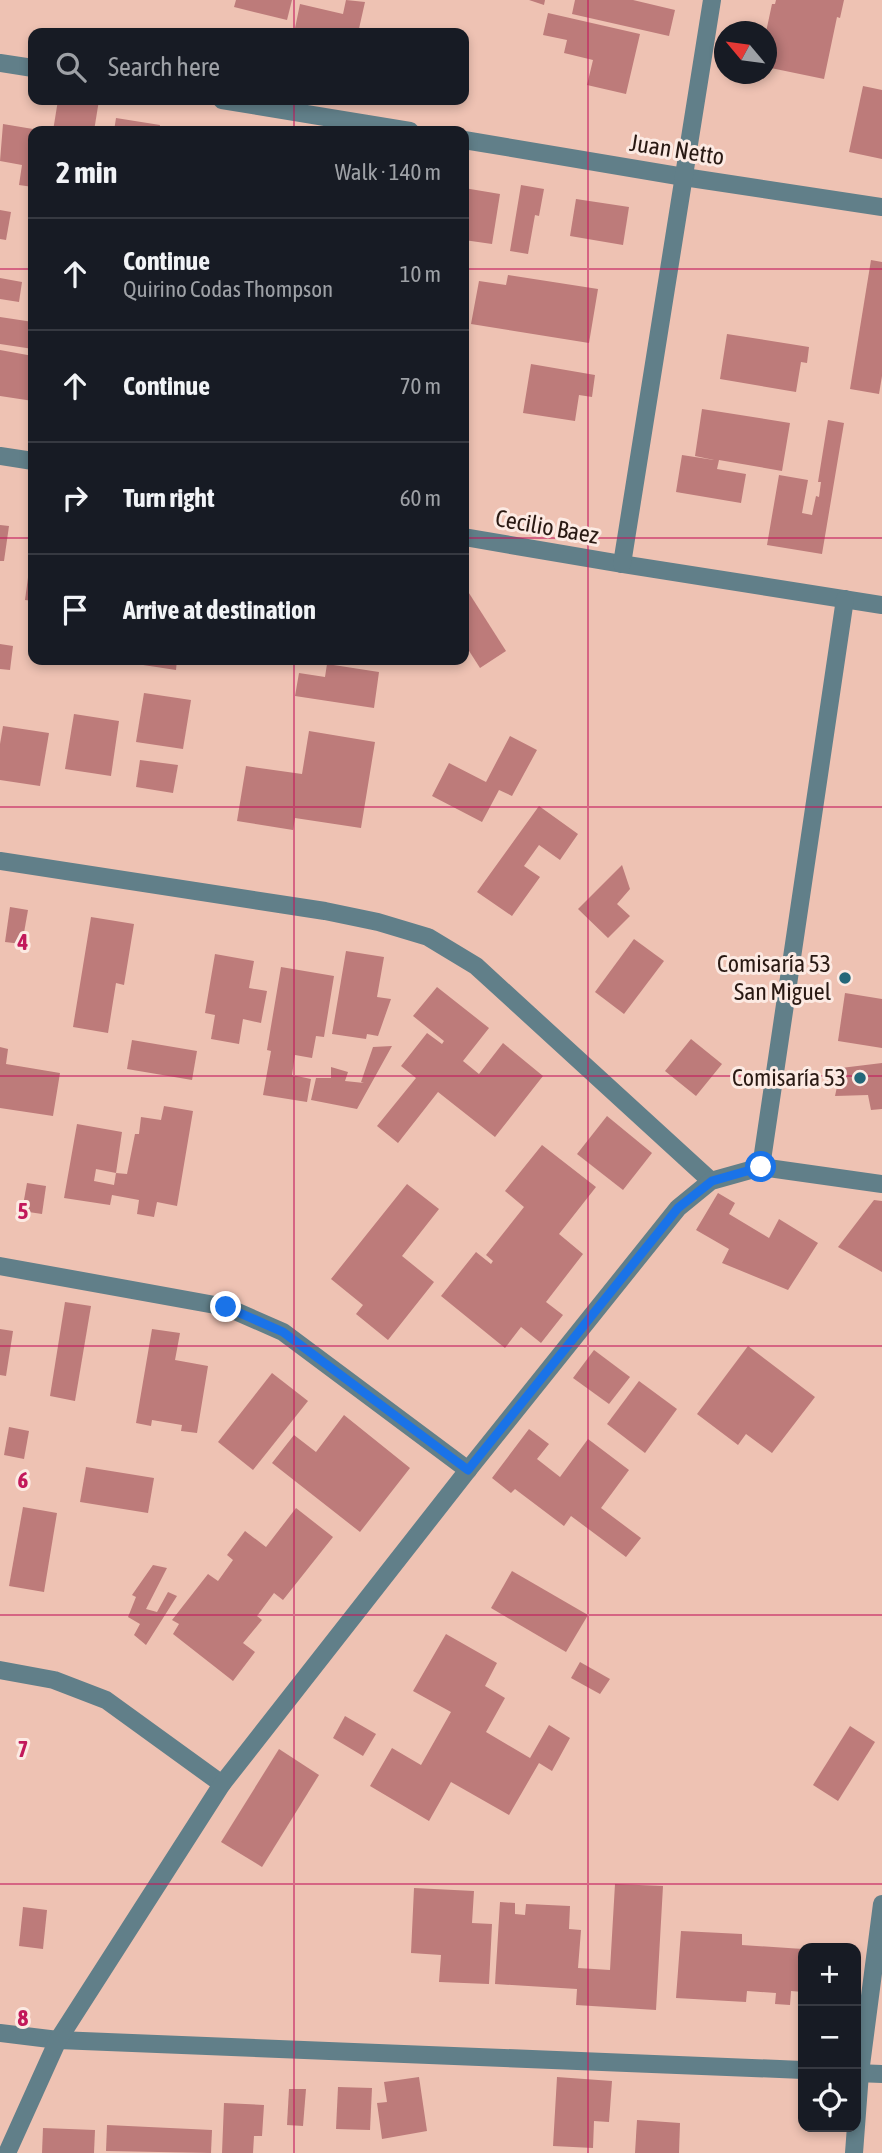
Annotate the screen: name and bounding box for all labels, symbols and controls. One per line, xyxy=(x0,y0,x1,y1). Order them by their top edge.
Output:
north arrow xyxy=(714,21,777,84)
search box xyxy=(28,28,469,105)
icon: search xyxy=(52,48,90,86)
text: Search here xyxy=(108,52,220,82)
street label: Juan Netto xyxy=(628,129,726,170)
text: 2 min xyxy=(56,155,117,189)
text: Walk · 140 m xyxy=(335,159,441,185)
text: Continue xyxy=(123,246,210,276)
icon: ahead xyxy=(56,255,94,293)
text: 10 m xyxy=(400,261,441,287)
text: Quirino Codas Thompson xyxy=(123,276,333,302)
icon: ahead xyxy=(56,367,94,405)
text: Continue xyxy=(123,371,210,401)
text: 70 m xyxy=(400,373,441,399)
icon: right xyxy=(56,479,94,517)
text: Turn right xyxy=(123,483,214,513)
text: 60 m xyxy=(400,485,441,511)
street label: Cecilio Baez xyxy=(493,504,601,549)
icon: arrive xyxy=(56,591,94,629)
text: Arrive at destination xyxy=(123,595,316,625)
text: 4 xyxy=(17,929,29,955)
place label: Comisaría 53 San Miguel xyxy=(717,950,832,1005)
marker: Comisaría 53 San Miguel xyxy=(837,970,853,986)
place label: Comisaría 53 xyxy=(732,1064,846,1091)
marker: Comisaría 53 xyxy=(852,1070,868,1086)
route start xyxy=(745,1151,776,1182)
text: 5 xyxy=(18,1198,29,1224)
route end xyxy=(210,1291,241,1322)
text: 6 xyxy=(18,1467,29,1493)
text: 7 xyxy=(18,1736,28,1762)
map controls xyxy=(798,1943,861,2132)
button: + xyxy=(798,1943,861,2006)
text: 8 xyxy=(18,2005,29,2031)
button: − xyxy=(798,2006,861,2069)
button: locate xyxy=(798,2069,861,2132)

